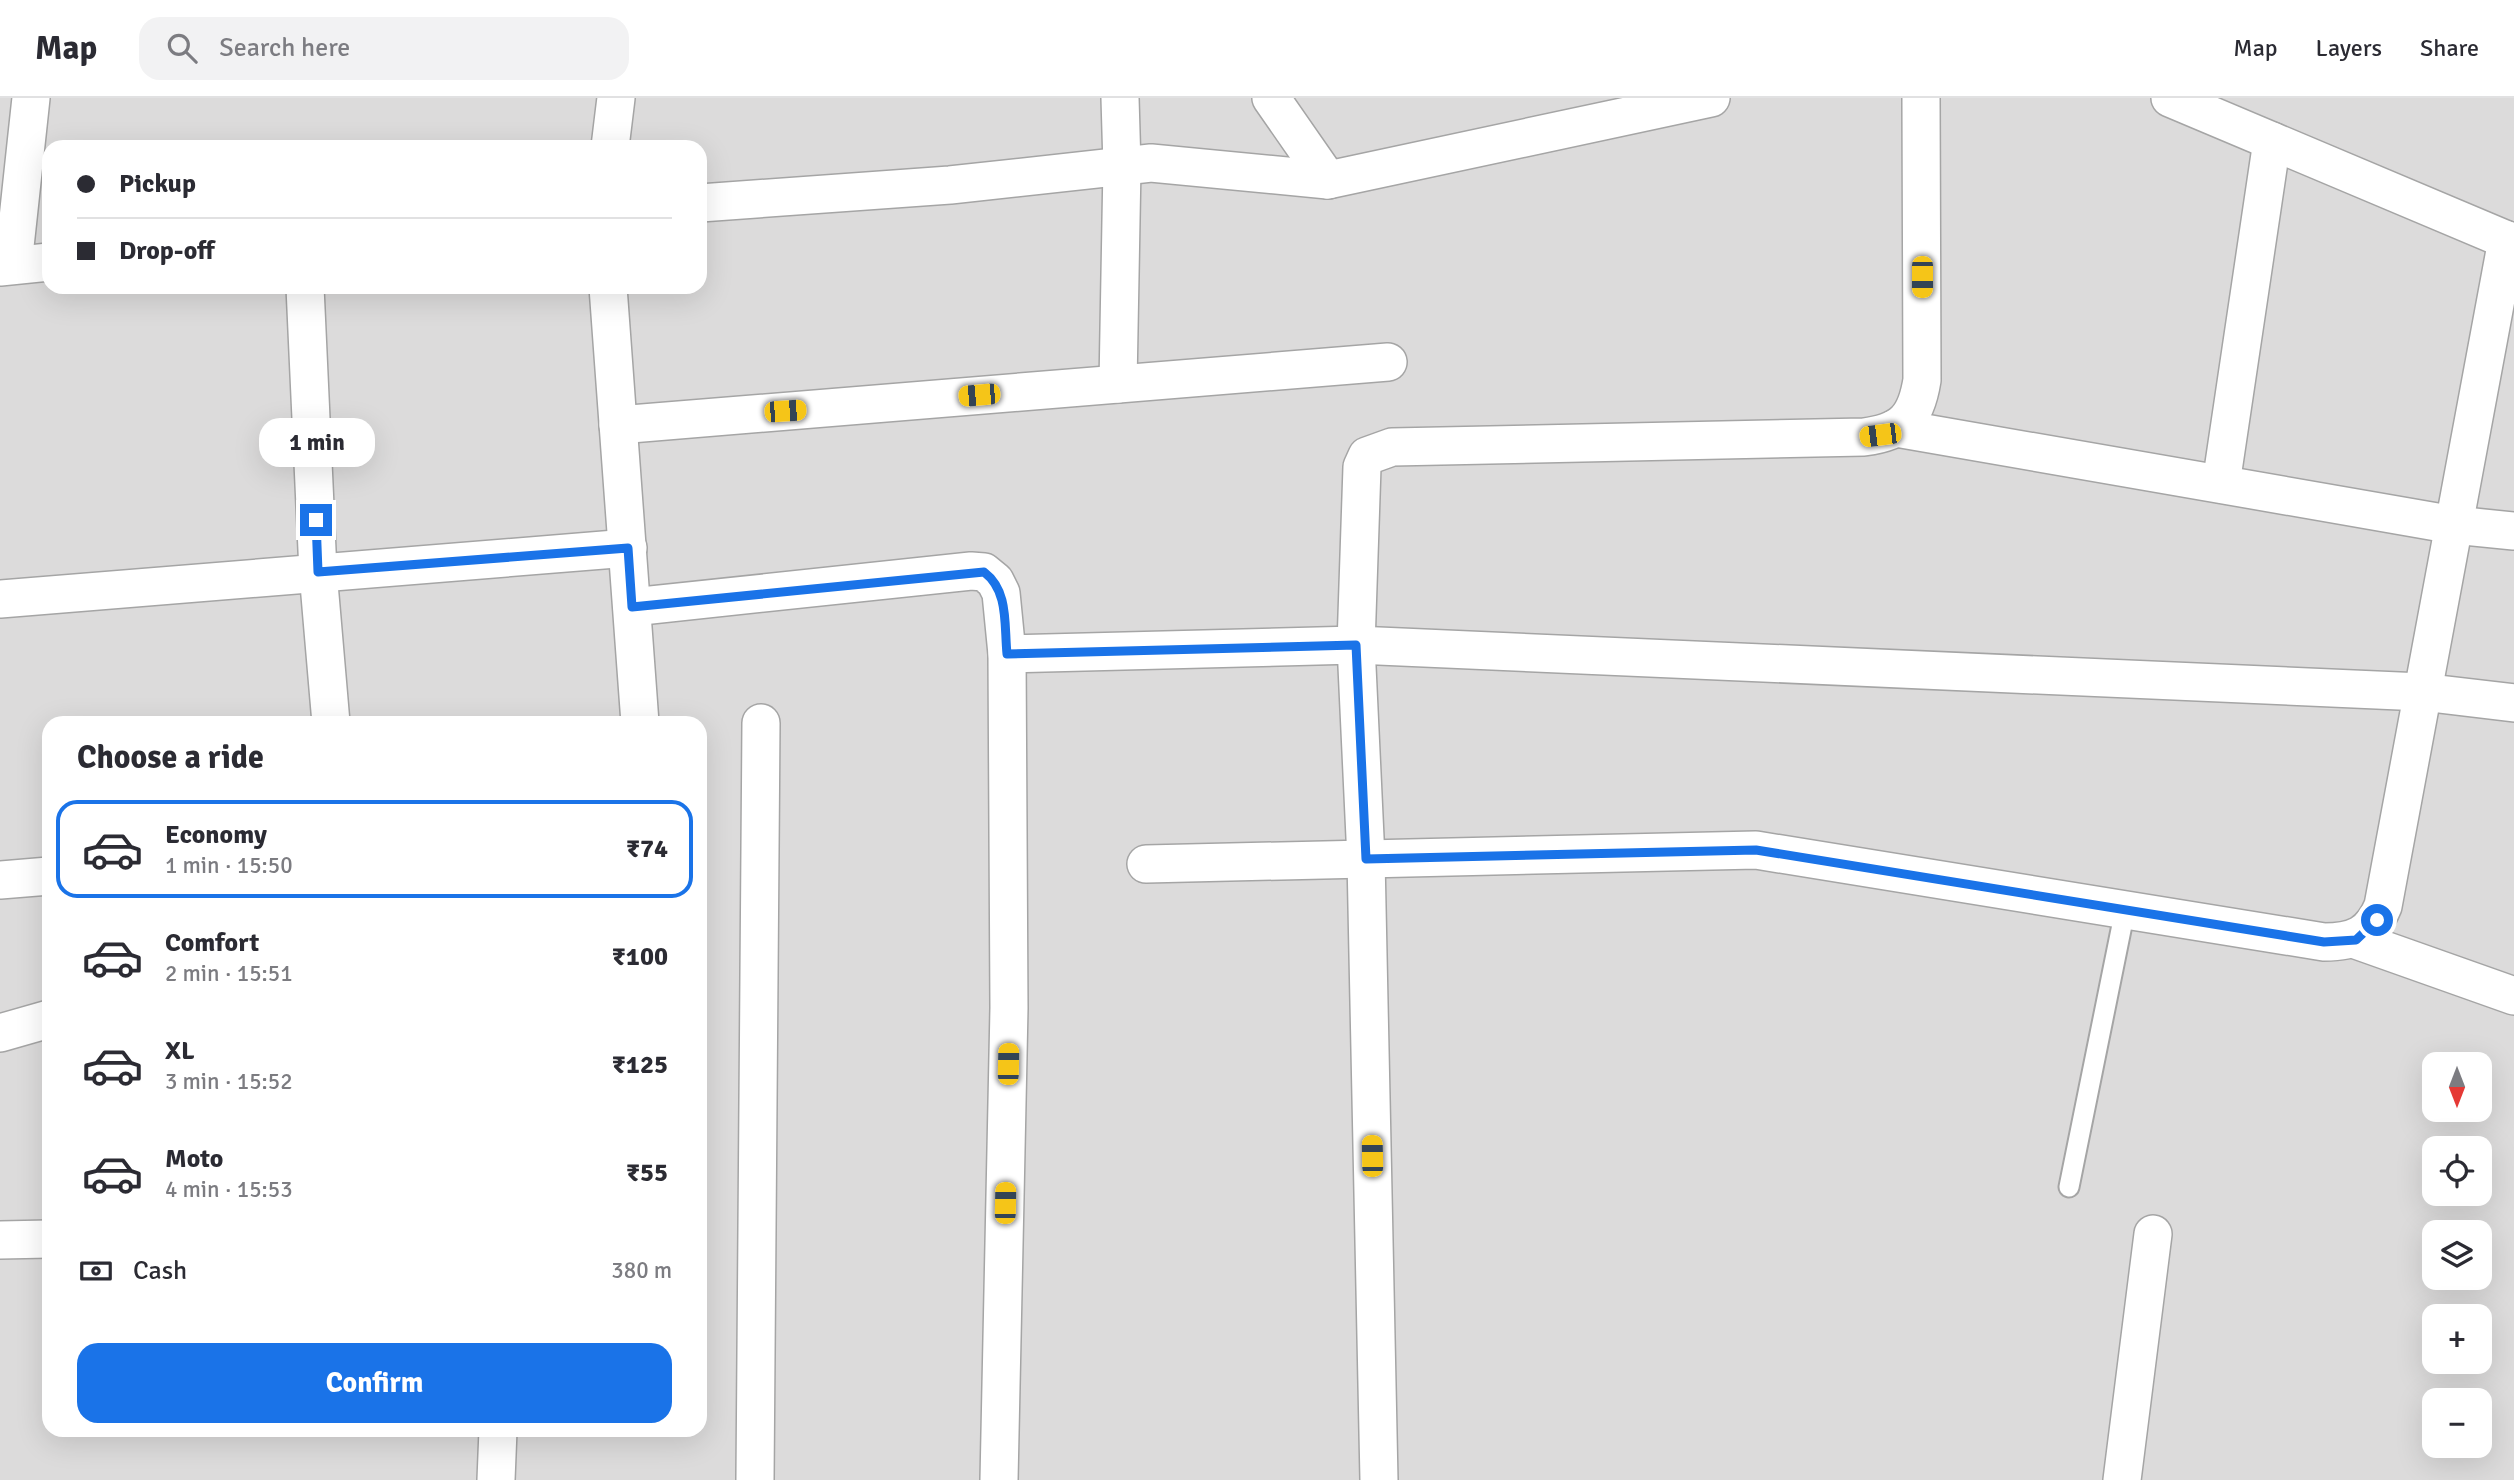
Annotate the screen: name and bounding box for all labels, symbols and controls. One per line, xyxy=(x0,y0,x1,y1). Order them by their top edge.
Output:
search box xyxy=(139,17,629,80)
text: Map xyxy=(35,28,97,69)
icon: search xyxy=(163,29,201,67)
text: Search here xyxy=(219,32,350,64)
text: Map xyxy=(2233,33,2278,63)
text: Layers xyxy=(2316,33,2382,63)
text: Share xyxy=(2420,33,2479,63)
text: Pickup xyxy=(119,168,196,200)
text: Drop-off xyxy=(119,235,215,267)
car xyxy=(1912,256,1933,298)
car xyxy=(958,383,1001,407)
car xyxy=(764,399,807,423)
callout: 1 min xyxy=(258,418,374,468)
car xyxy=(1858,422,1903,448)
text: 1 min xyxy=(289,428,345,457)
route end xyxy=(300,504,332,536)
text: Choose a ride xyxy=(77,738,264,777)
icon: car xyxy=(81,818,144,881)
text: Economy xyxy=(165,819,267,851)
text: ₹74 xyxy=(626,833,668,865)
text: 1 min · 15:50 xyxy=(165,851,293,880)
route start xyxy=(2361,904,2393,936)
icon: car xyxy=(81,926,144,989)
text: Comfort xyxy=(165,927,259,959)
text: ₹100 xyxy=(612,941,668,973)
text: 2 min · 15:51 xyxy=(165,959,293,988)
icon: car xyxy=(81,1034,144,1097)
text: XL xyxy=(165,1035,195,1067)
car xyxy=(998,1043,1019,1085)
text: ₹125 xyxy=(612,1049,668,1081)
north arrow xyxy=(2422,1052,2492,1122)
map controls xyxy=(2422,1052,2492,1458)
text: 3 min · 15:52 xyxy=(165,1067,293,1096)
car xyxy=(1362,1135,1383,1177)
button: locate xyxy=(2422,1136,2492,1206)
icon: car xyxy=(81,1142,144,1205)
text: Moto xyxy=(165,1143,223,1175)
text: ₹55 xyxy=(626,1157,668,1189)
text: 4 min · 15:53 xyxy=(165,1175,293,1204)
car xyxy=(995,1182,1016,1224)
button: layers xyxy=(2422,1220,2492,1290)
icon: cash xyxy=(77,1252,115,1290)
text: Cash xyxy=(133,1255,187,1287)
text: 380 m xyxy=(611,1256,672,1285)
button: + xyxy=(2422,1304,2492,1374)
button: Confirm xyxy=(77,1343,672,1423)
button: − xyxy=(2422,1388,2492,1458)

